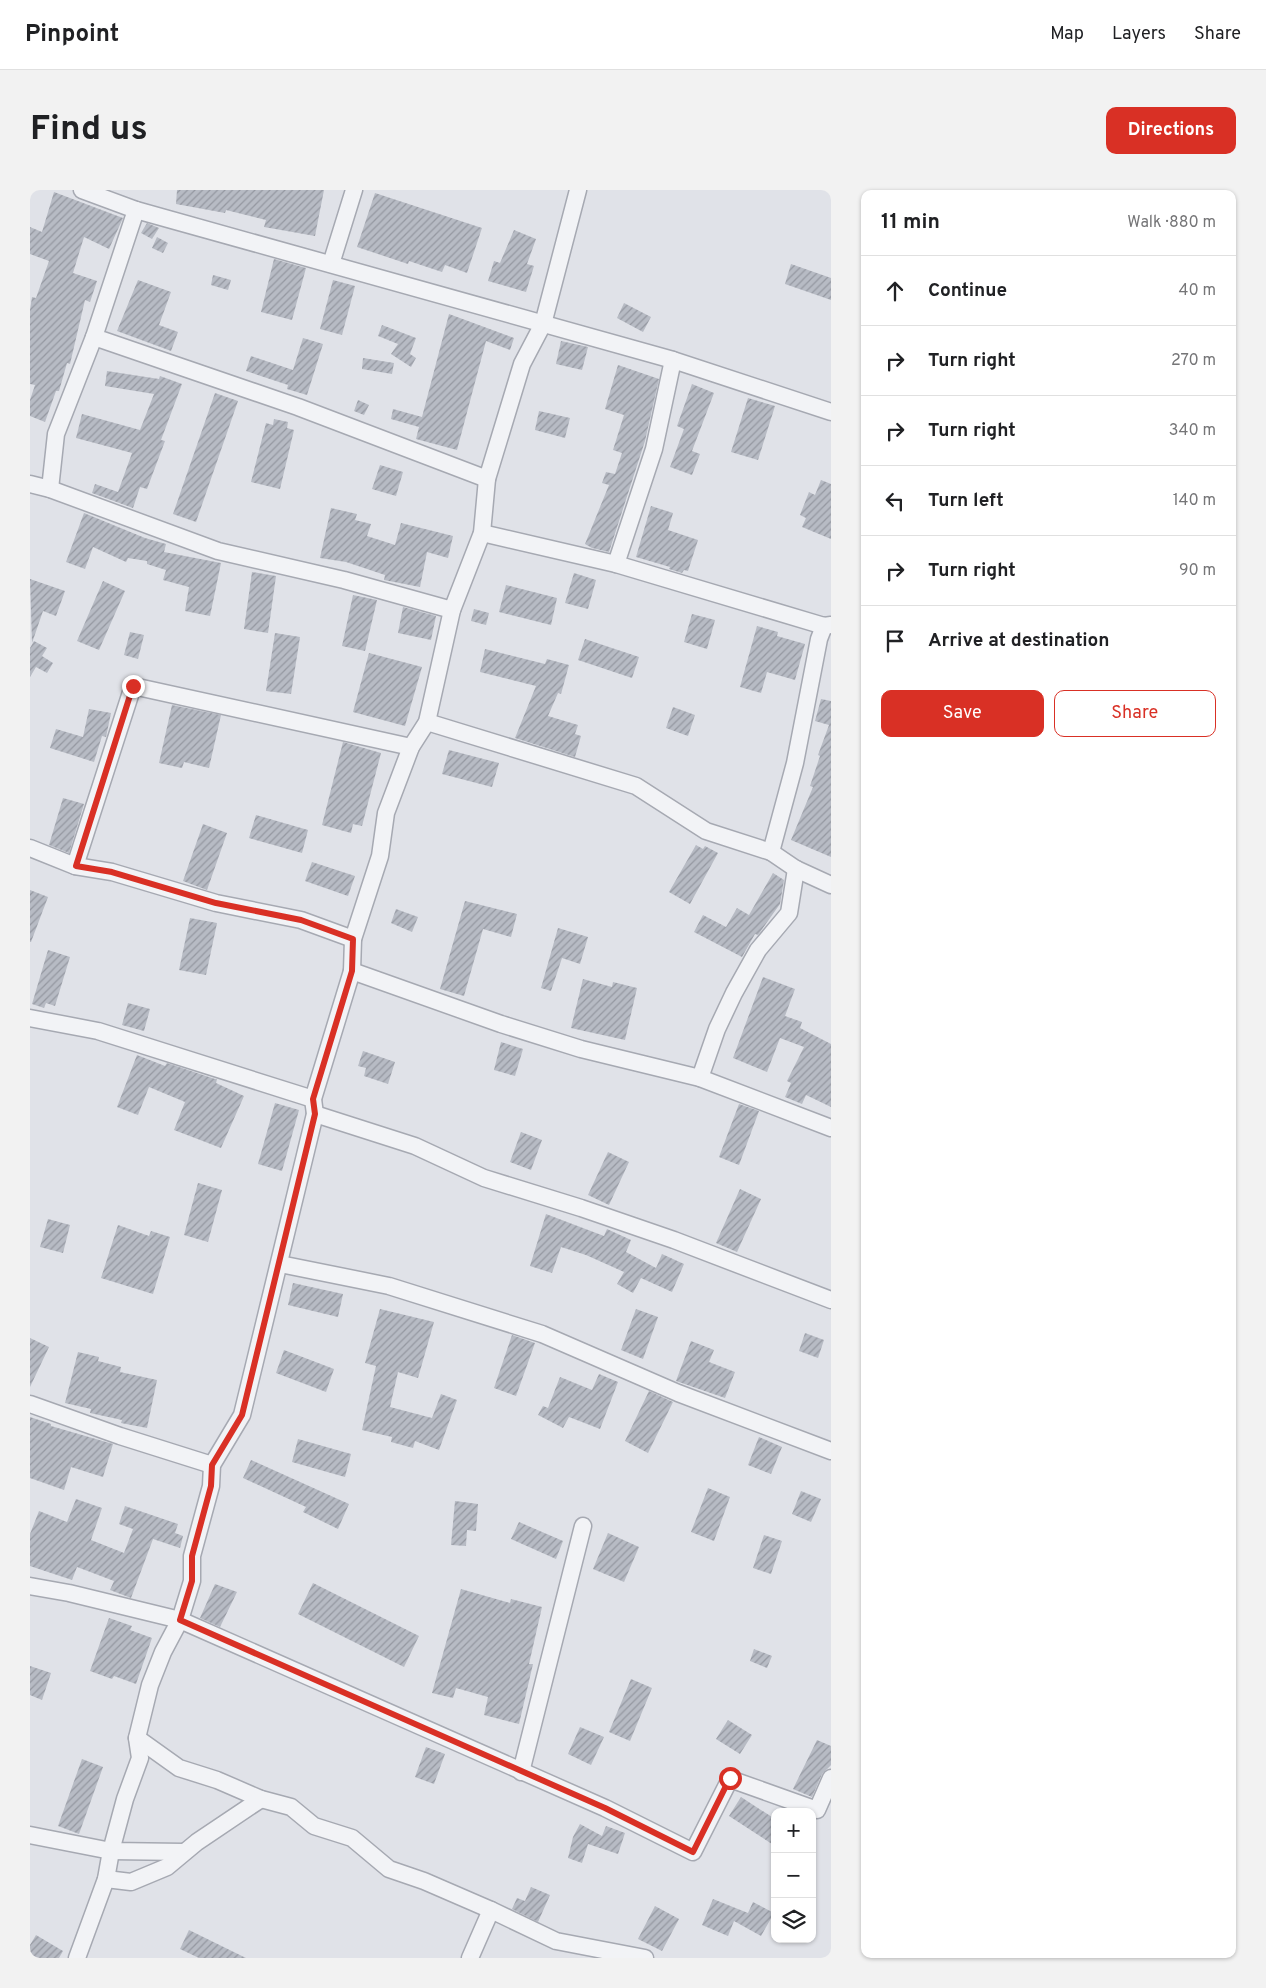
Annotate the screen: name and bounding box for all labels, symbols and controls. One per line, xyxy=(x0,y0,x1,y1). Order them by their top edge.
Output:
text: Pinpoint xyxy=(25,20,119,50)
text: Map xyxy=(1050,23,1084,46)
text: Layers xyxy=(1112,23,1166,46)
text: Share xyxy=(1194,23,1241,46)
button: Directions xyxy=(1106,107,1236,154)
text: Find us xyxy=(30,108,148,152)
text: 11 min xyxy=(881,209,940,236)
text: Walk · 880 m xyxy=(1127,213,1216,233)
icon: ahead xyxy=(881,277,909,305)
text: Continue xyxy=(928,279,1007,303)
text: 40 m xyxy=(1178,281,1216,301)
icon: right xyxy=(881,347,909,375)
text: Turn right xyxy=(928,349,1016,373)
text: 270 m xyxy=(1171,351,1216,371)
icon: right xyxy=(881,417,909,445)
text: Turn right xyxy=(928,419,1016,443)
text: 340 m xyxy=(1169,421,1216,441)
icon: left xyxy=(881,487,909,515)
text: Turn left xyxy=(928,489,1004,513)
text: 140 m xyxy=(1173,491,1216,511)
icon: right xyxy=(881,557,909,585)
text: Turn right xyxy=(928,559,1016,583)
text: 90 m xyxy=(1179,561,1216,581)
icon: arrive xyxy=(881,627,909,655)
text: Arrive at destination xyxy=(928,629,1109,653)
route end xyxy=(122,675,145,698)
button: Save xyxy=(881,690,1044,737)
button: Share xyxy=(1054,690,1216,737)
route start xyxy=(719,1767,742,1790)
map controls xyxy=(771,1808,816,1943)
button: + xyxy=(771,1808,816,1853)
button: − xyxy=(771,1853,816,1898)
button: layers xyxy=(771,1898,816,1943)

